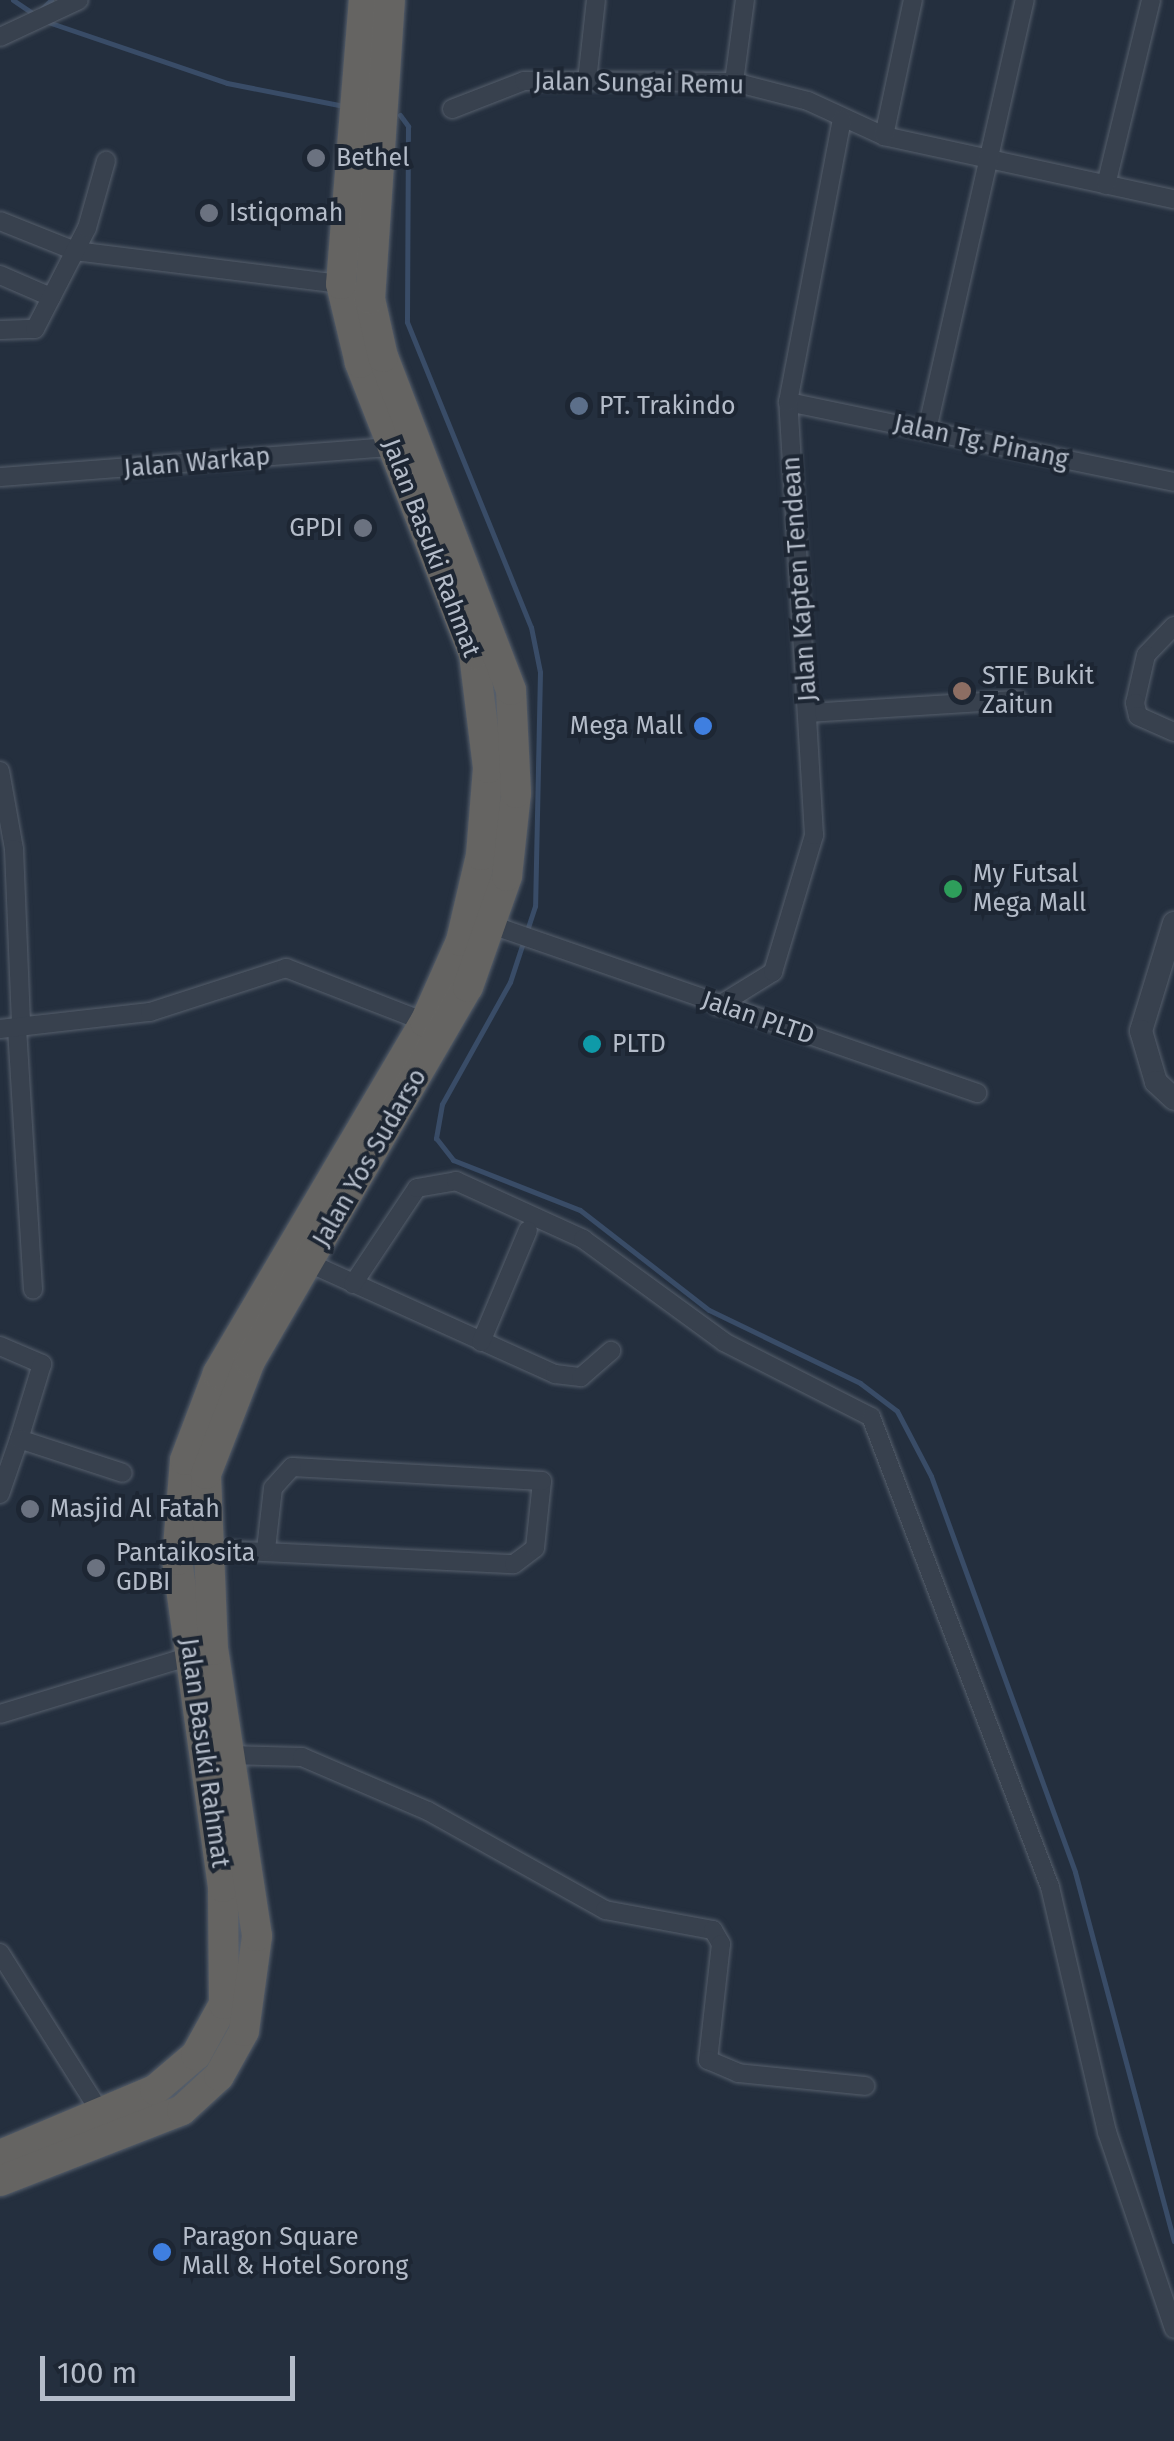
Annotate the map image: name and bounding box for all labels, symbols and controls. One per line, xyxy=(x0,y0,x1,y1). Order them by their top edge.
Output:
street label: Jalan Sungai Remu xyxy=(534,67,744,101)
place label: Bethel xyxy=(336,143,409,173)
marker: Bethel xyxy=(305,147,327,169)
place label: Istiqomah xyxy=(229,198,343,228)
marker: Istiqomah xyxy=(198,202,220,224)
place label: PT. Trakindo xyxy=(599,391,736,421)
marker: PT. Trakindo xyxy=(568,395,590,417)
street label: Jalan Tg. Pinang xyxy=(891,409,1071,475)
street label: Jalan Basuki Rahmat xyxy=(376,435,486,661)
street label: Jalan Warkap xyxy=(122,442,272,484)
street label: Jalan Kapten Tendean xyxy=(776,455,824,703)
place label: GPDI xyxy=(289,513,343,543)
marker: GPDI xyxy=(352,517,374,539)
place label: STIE Bukit Zaitun xyxy=(982,662,1094,721)
marker: STIE Bukit Zaitun xyxy=(951,680,973,702)
place label: Mega Mall xyxy=(570,711,683,741)
marker: Mega Mall xyxy=(692,715,714,737)
place label: My Futsal Mega Mall xyxy=(973,860,1086,919)
marker: My Futsal Mega Mall xyxy=(942,878,964,900)
street label: Jalan PLTD xyxy=(698,985,818,1051)
place label: PLTD xyxy=(612,1029,666,1059)
marker: PLTD xyxy=(581,1033,603,1055)
street label: Jalan Yos Sudarso xyxy=(307,1064,433,1252)
place label: Masjid Al Fatah xyxy=(50,1494,220,1524)
marker: Masjid Al Fatah xyxy=(19,1498,41,1520)
place label: Pantaikosita GDBI xyxy=(116,1539,255,1598)
marker: Pantaikosita GDBI xyxy=(85,1557,107,1579)
street label: Jalan Basuki Rahmat xyxy=(173,1636,235,1870)
place label: Paragon Square Mall & Hotel Sorong xyxy=(182,2223,408,2282)
marker: Paragon Square Mall & Hotel Sorong xyxy=(151,2241,173,2263)
scale bar xyxy=(45,2336,300,2398)
text: 100 m xyxy=(57,2355,137,2391)

